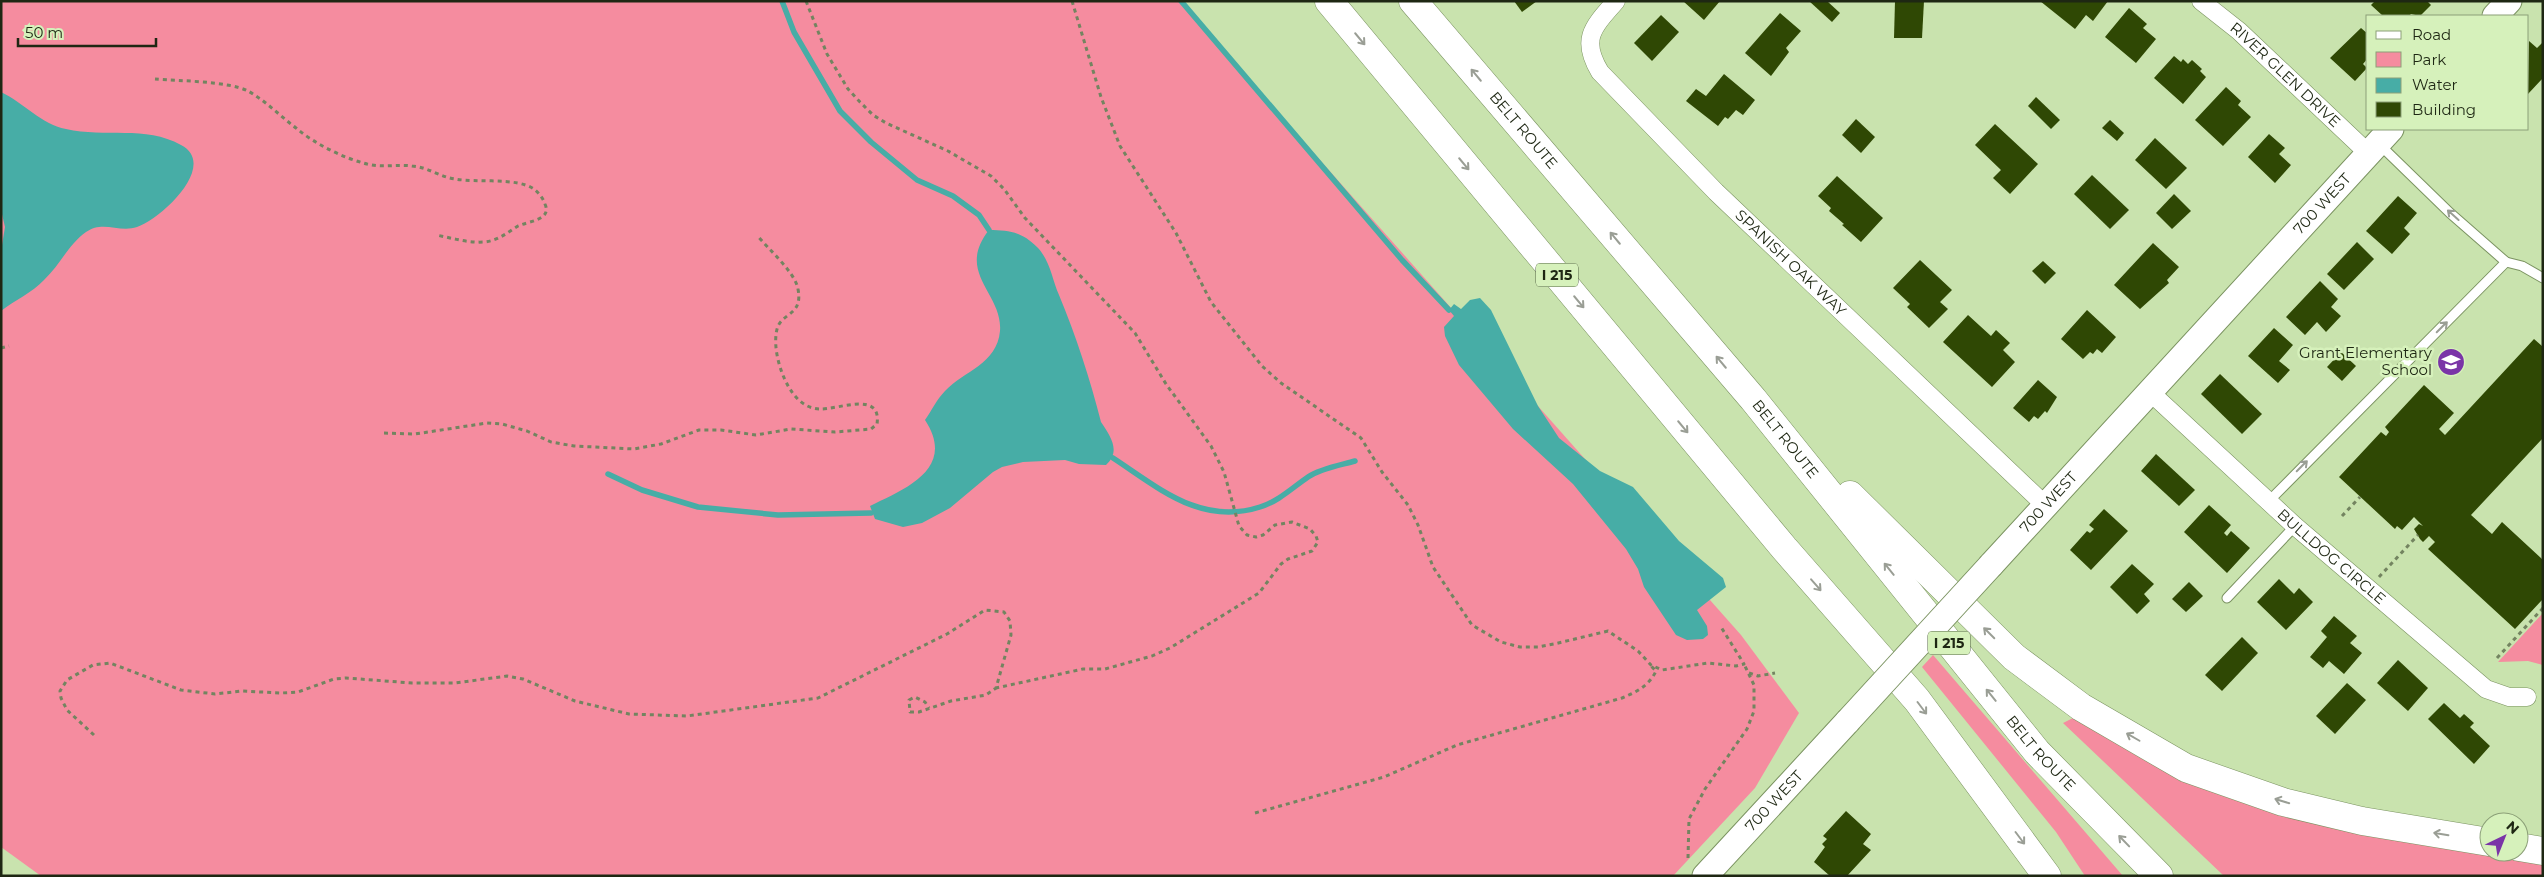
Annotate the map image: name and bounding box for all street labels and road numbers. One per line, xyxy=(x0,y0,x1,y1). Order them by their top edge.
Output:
street label: RIVER GLEN DRIVE xyxy=(2227,18,2345,131)
street label: BELT ROUTE xyxy=(1486,87,1562,172)
street label: 700 WEST xyxy=(2289,169,2355,238)
street label: SPANISH OAK WAY xyxy=(1731,205,1851,320)
road number: I 215 xyxy=(1536,264,1578,286)
street label: BELT ROUTE xyxy=(1748,396,1823,482)
street label: 700 WEST xyxy=(2015,467,2081,537)
street label: BULLDOG CIRCLE xyxy=(2274,504,2390,608)
road number: I 215 xyxy=(1928,632,1970,654)
street label: BELT ROUTE xyxy=(2002,711,2080,795)
street label: 700 WEST xyxy=(1741,766,1807,835)

